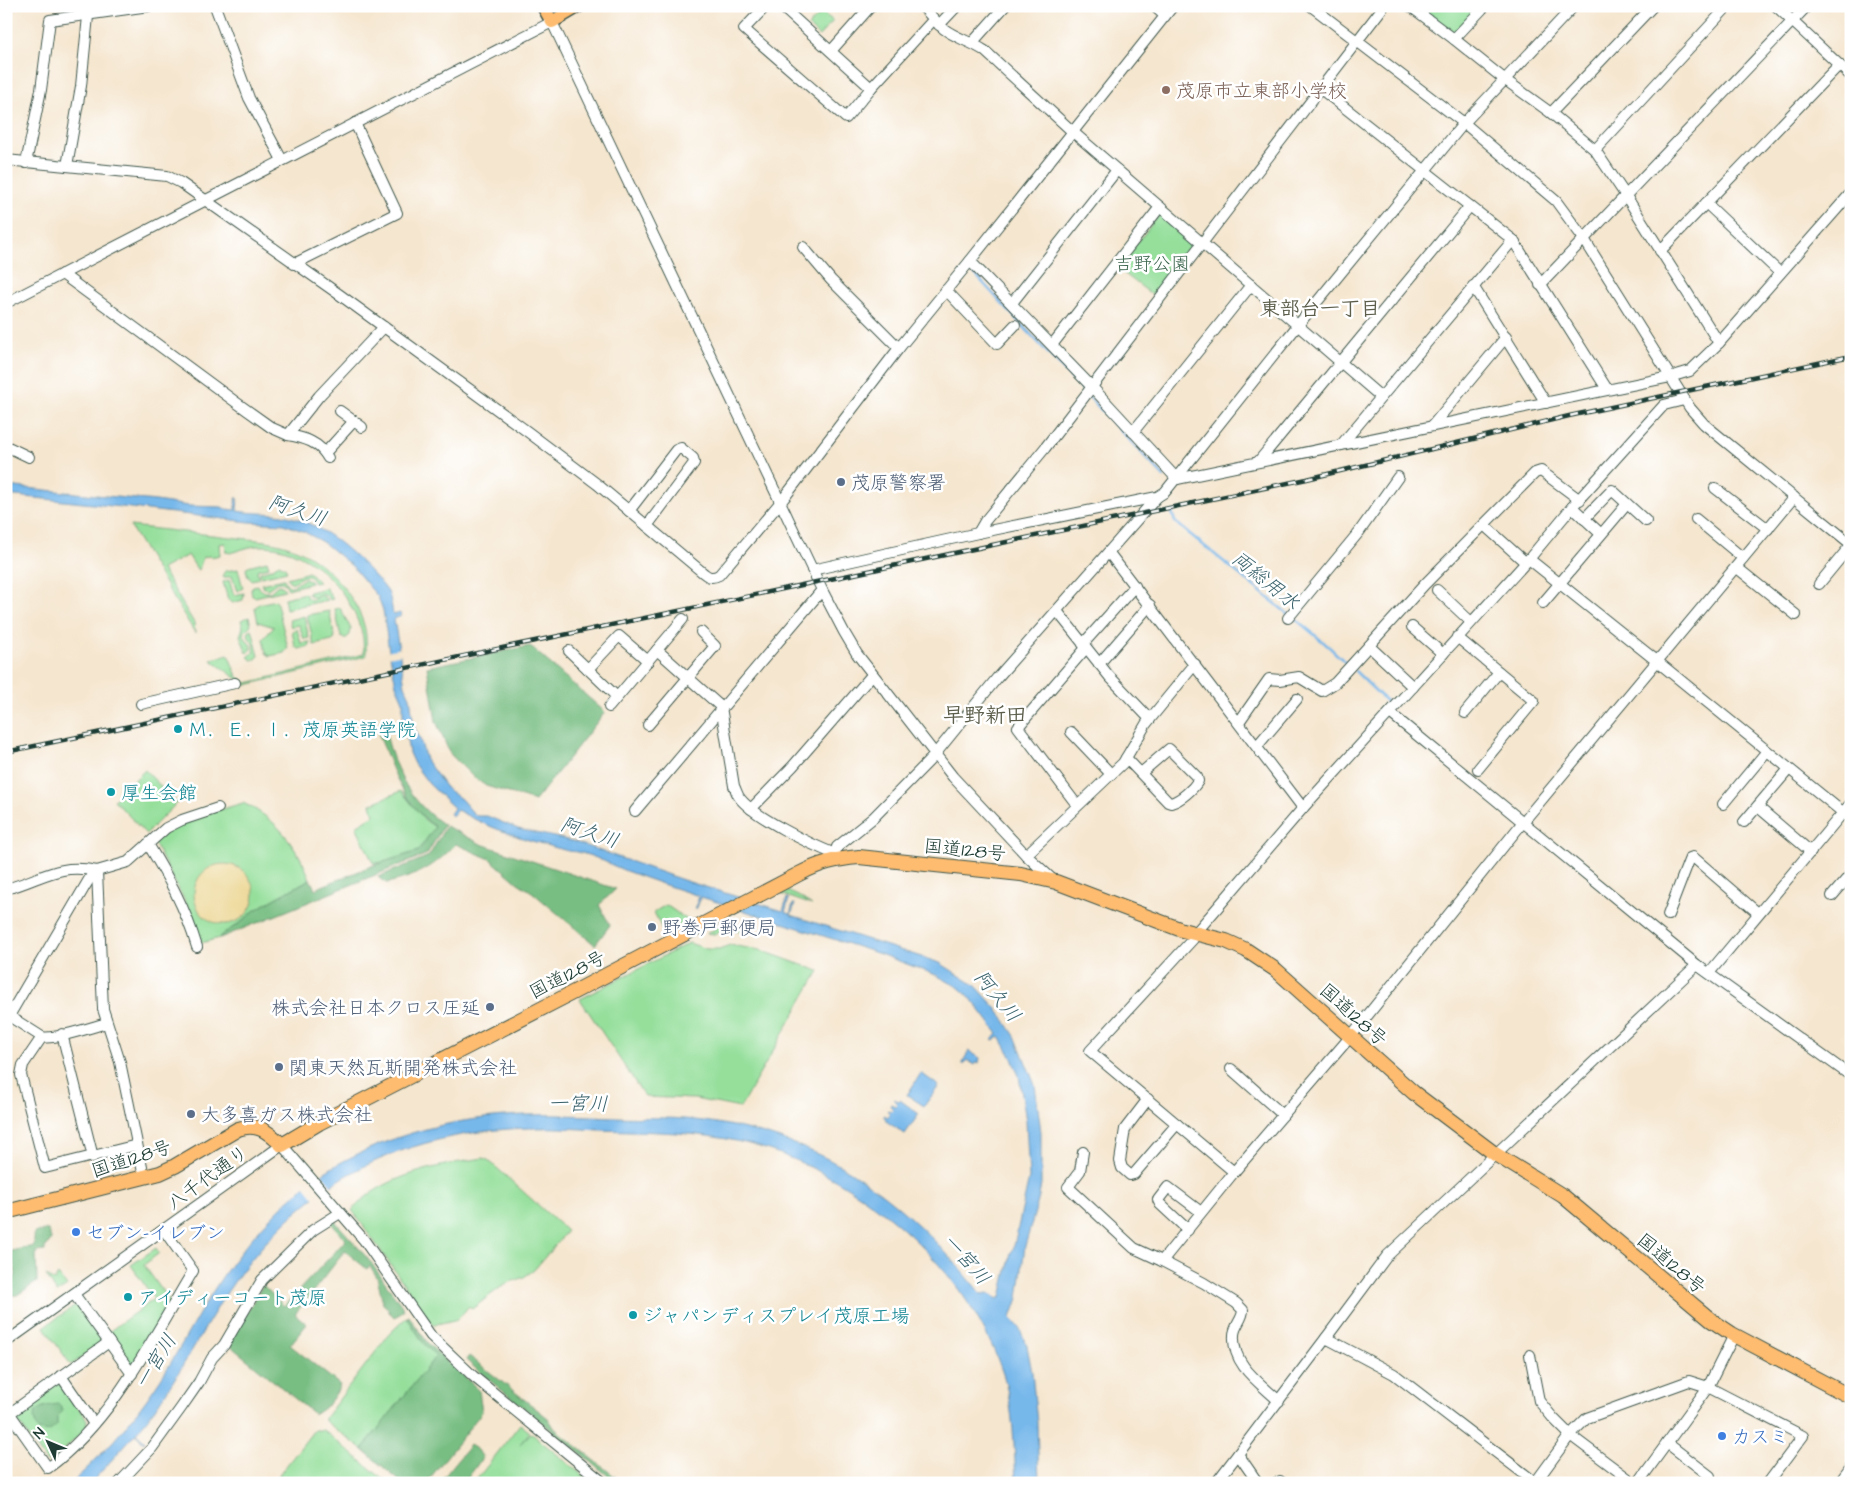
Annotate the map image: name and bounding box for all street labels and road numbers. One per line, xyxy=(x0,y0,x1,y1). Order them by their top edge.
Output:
street label: 国道128号 xyxy=(922,833,1007,868)
street label: 国道128号 xyxy=(525,945,611,1006)
street label: 国道128号 xyxy=(1313,977,1393,1053)
street label: 国道128号 xyxy=(88,1134,175,1185)
street label: 八千代通り xyxy=(162,1139,254,1217)
street label: 国道128号 xyxy=(1631,1227,1711,1301)

